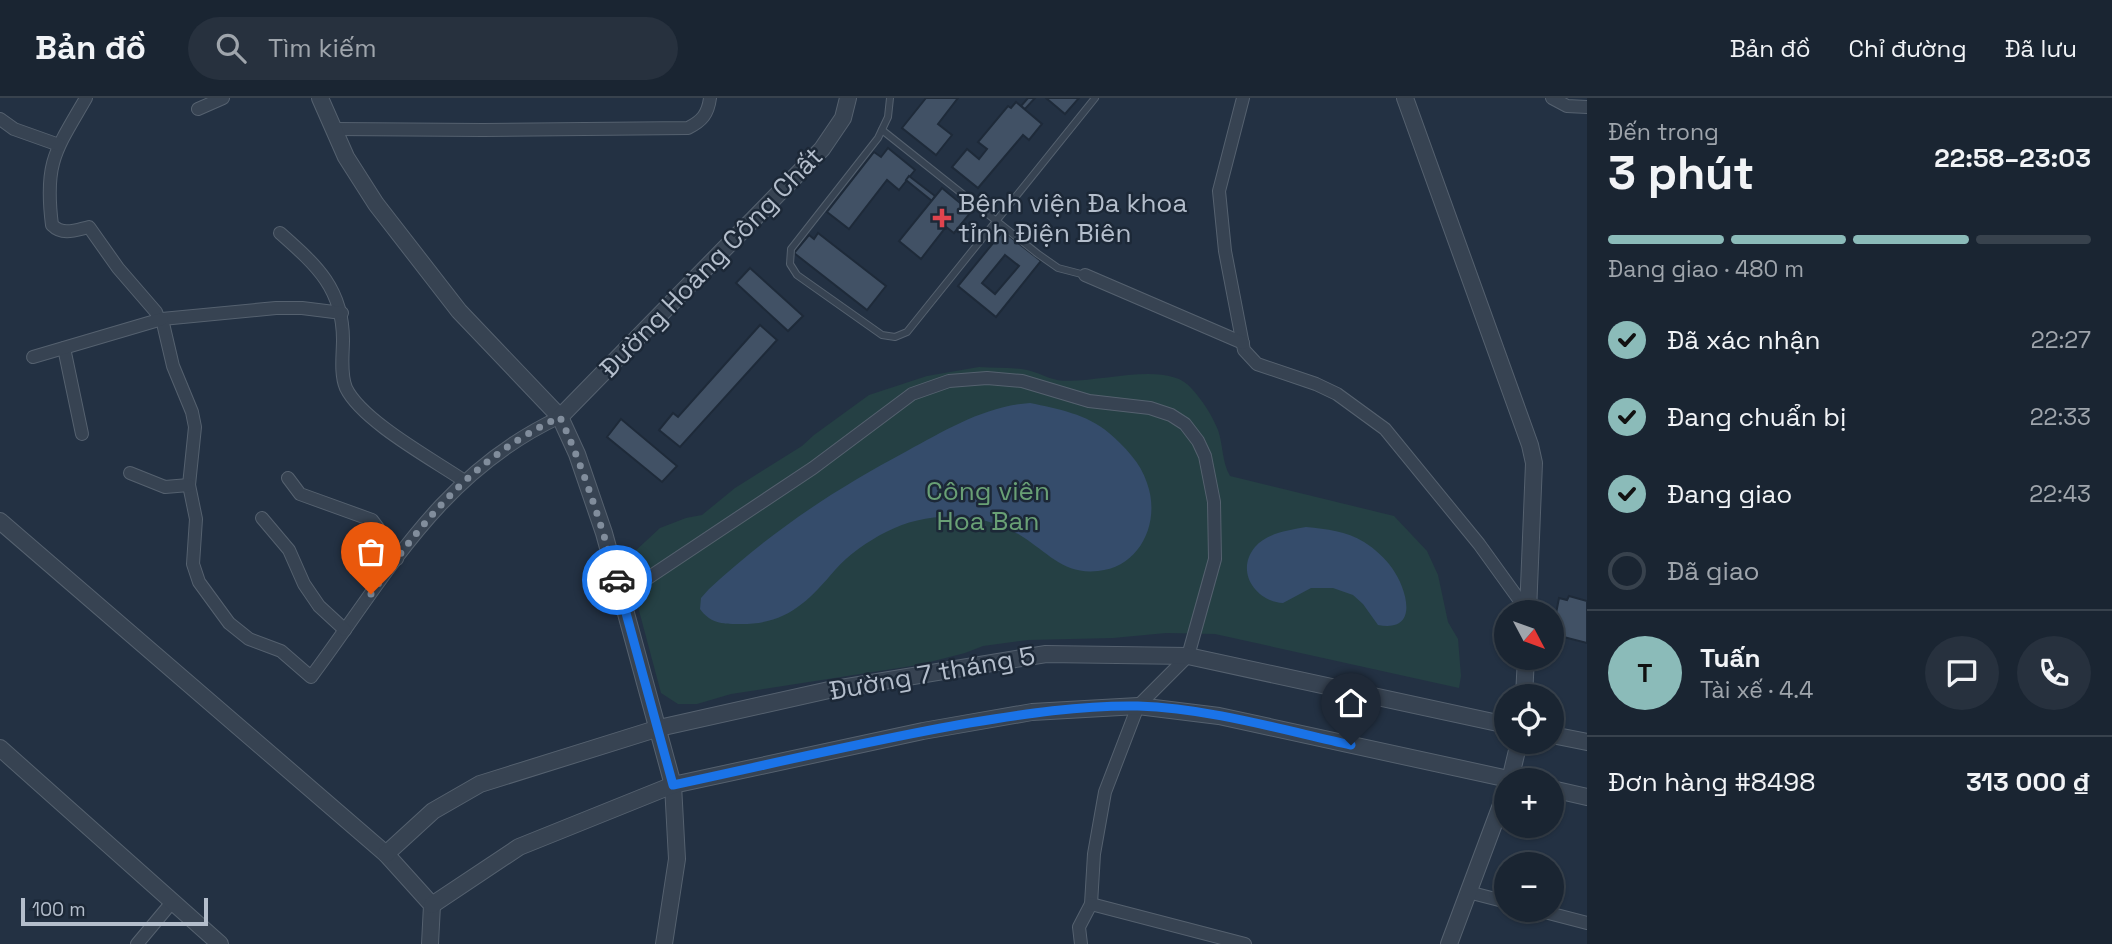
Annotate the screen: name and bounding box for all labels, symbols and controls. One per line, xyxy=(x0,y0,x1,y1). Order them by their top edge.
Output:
search box xyxy=(188,17,678,80)
text: Bản đồ xyxy=(35,27,146,69)
icon: search xyxy=(212,29,250,67)
text: Tìm kiếm xyxy=(268,31,377,65)
text: Bản đồ xyxy=(1730,33,1811,64)
text: Chỉ đường xyxy=(1849,33,1967,64)
text: Đã lưu xyxy=(2005,33,2077,64)
text: Đến trong xyxy=(1608,117,1719,147)
street label: Đường Hoàng Công Chất xyxy=(592,140,830,384)
text: 22:58–23:03 xyxy=(1934,141,2091,175)
text: 3 phút xyxy=(1608,144,1754,202)
place label: Bệnh viện Đa khoa tỉnh Điện Biên xyxy=(958,186,1187,250)
marker: Bệnh viện Đa khoa tỉnh Điện Biên xyxy=(932,208,952,228)
text: Đang giao · 480 m xyxy=(1608,254,1804,284)
icon: check xyxy=(1608,321,1646,359)
text: Đã xác nhận xyxy=(1667,323,1821,357)
text: 22:27 xyxy=(2031,325,2091,355)
icon: check xyxy=(1608,398,1646,436)
text: Đang chuẩn bị xyxy=(1667,400,1846,434)
text: 22:33 xyxy=(2030,402,2091,432)
park label: Công viên Hoa Ban xyxy=(926,474,1050,538)
icon: check xyxy=(1608,475,1646,513)
text: Đang giao xyxy=(1667,477,1792,511)
text: 22:43 xyxy=(2029,479,2091,509)
pin xyxy=(341,522,401,594)
icon: bag xyxy=(352,533,390,571)
courier xyxy=(582,545,652,615)
text: Đã giao xyxy=(1667,554,1760,588)
icon: car xyxy=(598,561,636,599)
north arrow xyxy=(1494,600,1564,670)
map controls xyxy=(1494,600,1564,922)
button: chat xyxy=(1925,636,1999,710)
button: phone xyxy=(2017,636,2091,710)
street label: Đường 7 tháng 5 xyxy=(826,638,1038,708)
text: Tuấn xyxy=(1700,641,1760,675)
text: T xyxy=(1637,656,1653,690)
pin xyxy=(1321,673,1381,745)
text: Tài xế · 4.4 xyxy=(1700,675,1813,705)
icon: home xyxy=(1332,684,1370,722)
button: locate xyxy=(1494,684,1564,754)
text: Đơn hàng #8498 xyxy=(1608,765,1815,799)
text: 313 000 ₫ xyxy=(1966,765,2091,799)
button: + xyxy=(1494,768,1564,838)
button: − xyxy=(1494,852,1564,922)
scale bar xyxy=(21,895,208,927)
text: 100 m xyxy=(32,897,86,922)

